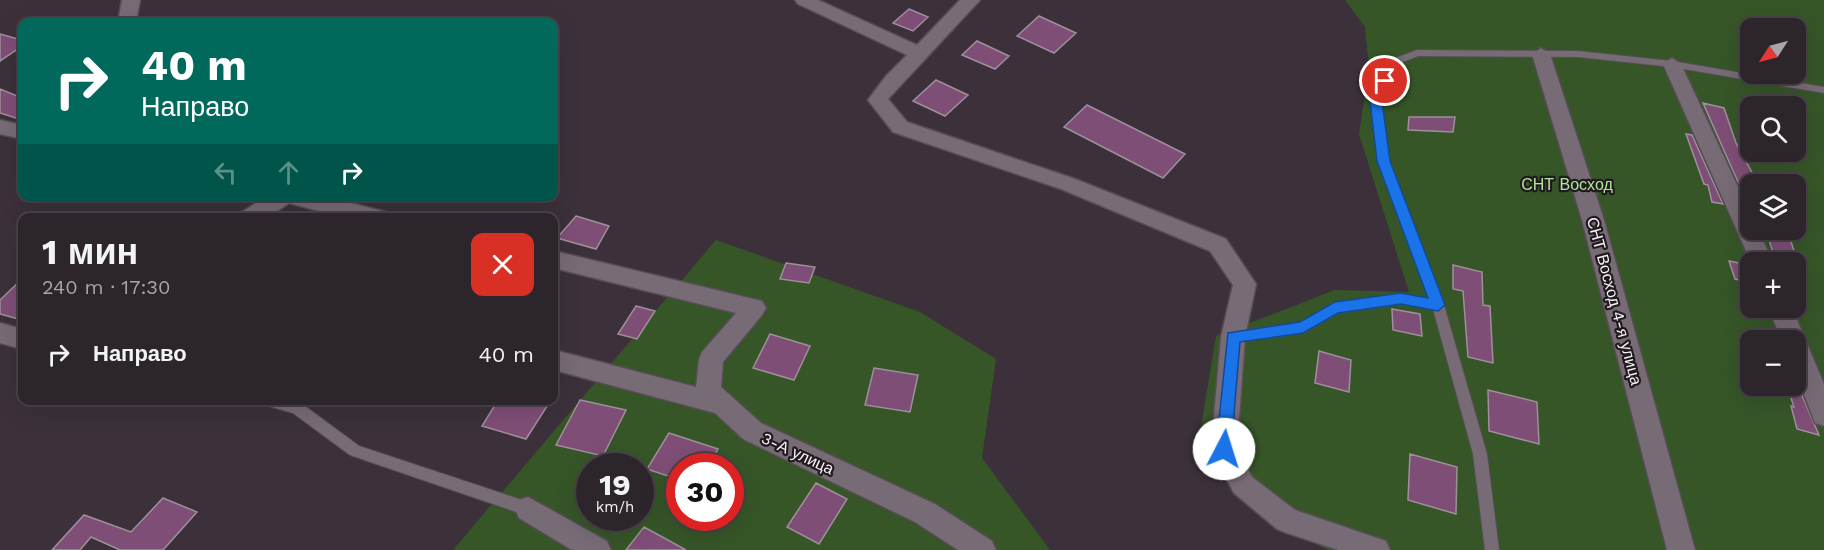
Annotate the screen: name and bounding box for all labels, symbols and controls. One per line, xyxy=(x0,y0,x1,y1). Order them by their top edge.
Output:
north arrow xyxy=(1740,18,1806,84)
map controls xyxy=(1740,18,1806,396)
text: 40 m xyxy=(141,41,247,90)
icon: right xyxy=(42,42,120,120)
pin xyxy=(1359,55,1410,106)
icon: arrive xyxy=(1368,64,1401,97)
text: Направо xyxy=(141,91,249,123)
button: search xyxy=(1740,96,1806,162)
icon: left xyxy=(209,156,242,189)
icon: ahead xyxy=(272,156,305,189)
icon: right xyxy=(335,156,368,189)
button: layers xyxy=(1740,174,1806,240)
park label: СНТ Восход xyxy=(1521,175,1613,194)
street label: СНТ Восход 4-я улица xyxy=(1583,215,1646,387)
text: 1 мин xyxy=(42,231,138,273)
button: close xyxy=(471,233,534,296)
button: + xyxy=(1740,252,1806,318)
text: 240 m · 17:30 xyxy=(42,275,170,299)
button: − xyxy=(1740,330,1806,396)
icon: right xyxy=(42,338,75,371)
text: Направо xyxy=(93,341,187,366)
text: 40 m xyxy=(478,342,534,367)
position arrow xyxy=(1192,417,1256,481)
street label: 3-А улица xyxy=(759,428,837,479)
speed limit sign: 30 xyxy=(666,453,744,531)
text: 19 xyxy=(599,467,631,502)
text: km/h xyxy=(596,498,634,516)

